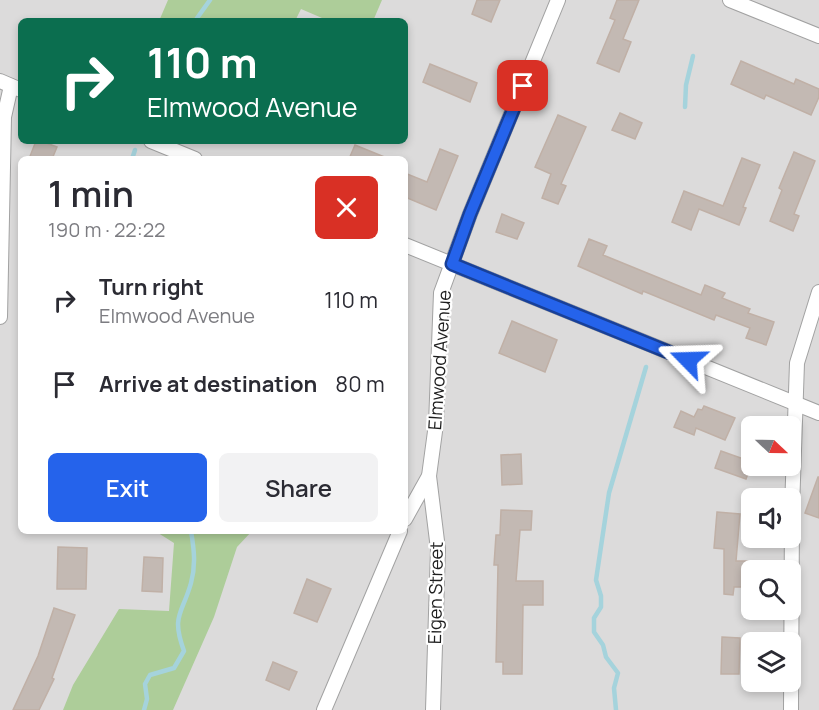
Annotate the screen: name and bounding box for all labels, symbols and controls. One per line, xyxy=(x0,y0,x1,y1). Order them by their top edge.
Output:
text: 110 m xyxy=(147,33,258,91)
icon: right xyxy=(48,42,126,120)
pin xyxy=(497,60,548,111)
icon: arrive xyxy=(506,69,539,102)
text: Elmwood Avenue xyxy=(147,88,358,125)
text: 1 min xyxy=(48,169,134,218)
button: close xyxy=(315,176,378,239)
text: 190 m · 22:22 xyxy=(48,216,165,243)
text: Turn right xyxy=(99,272,204,302)
icon: right xyxy=(48,284,81,317)
text: 110 m xyxy=(324,285,378,315)
street label: Elmwood Avenue xyxy=(422,289,456,431)
text: Elmwood Avenue xyxy=(99,302,255,329)
position arrow xyxy=(656,328,720,392)
icon: arrive xyxy=(48,368,81,401)
text: Arrive at destination xyxy=(99,369,317,399)
text: 80 m xyxy=(335,369,385,399)
north arrow xyxy=(741,416,801,476)
map controls xyxy=(741,416,801,692)
button: Exit xyxy=(48,453,207,522)
button: Share xyxy=(219,453,378,522)
button: sound xyxy=(741,488,801,548)
street label: Eigen Street xyxy=(422,542,448,644)
button: search xyxy=(741,560,801,620)
button: layers xyxy=(741,632,801,692)

